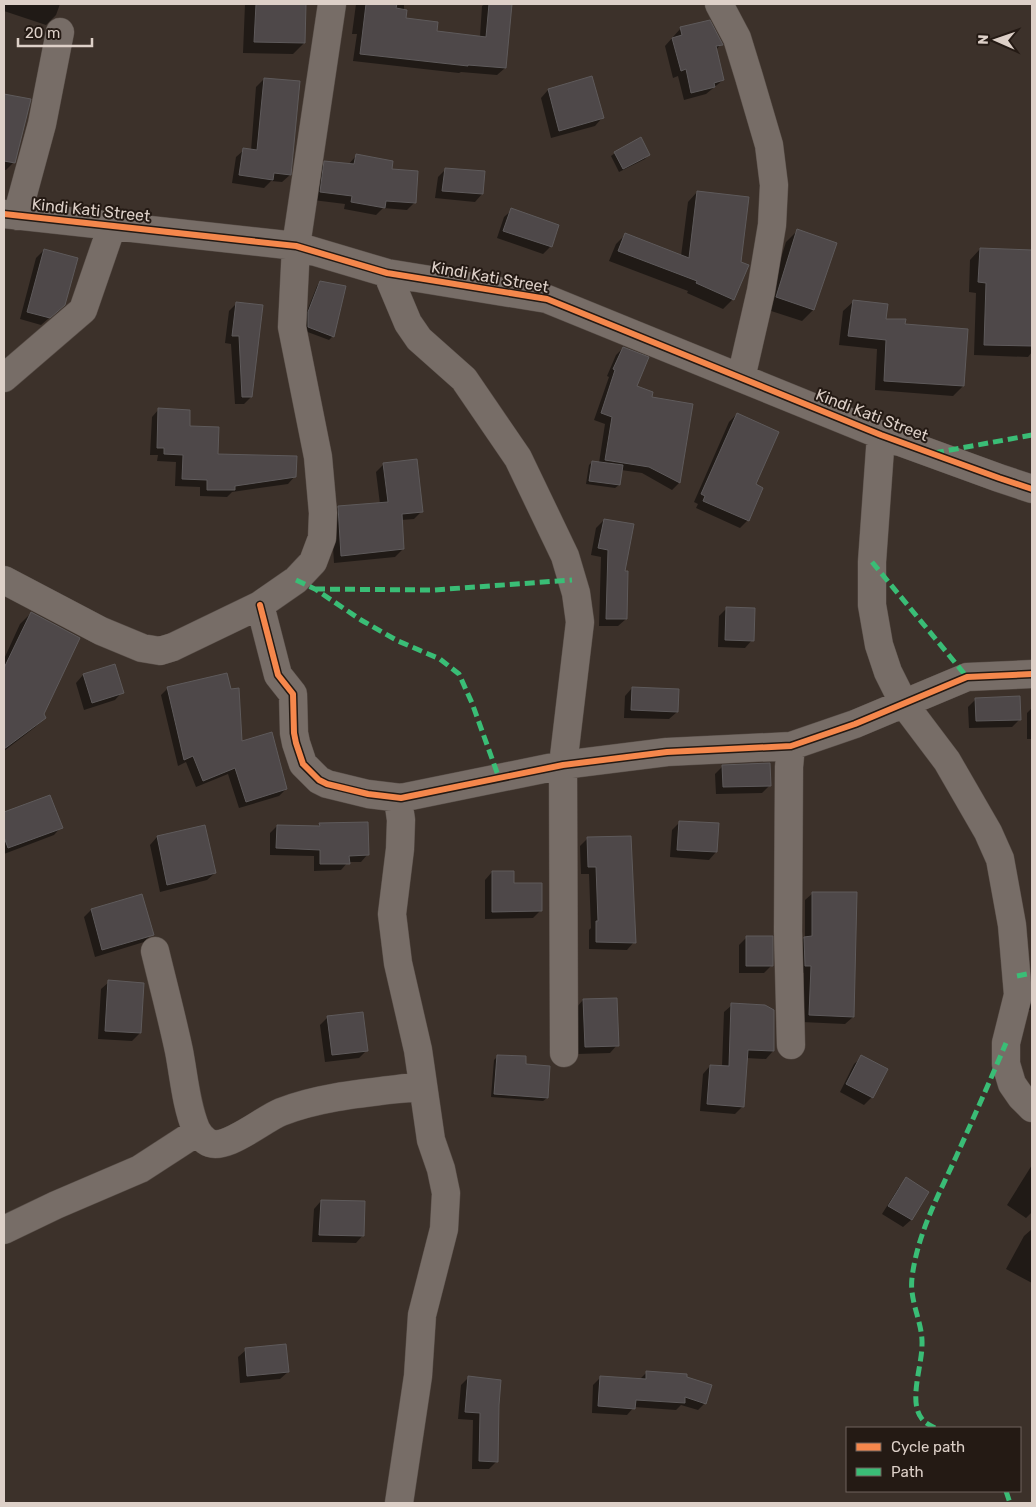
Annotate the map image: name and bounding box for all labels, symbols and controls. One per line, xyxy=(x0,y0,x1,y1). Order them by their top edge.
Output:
scale bar xyxy=(18,15,91,47)
north arrow xyxy=(971,15,1021,65)
text: 20 m xyxy=(25,24,60,42)
text: N xyxy=(975,34,992,45)
street label: Kindi Kati Street xyxy=(31,194,151,226)
street label: Kindi Kati Street xyxy=(430,257,550,297)
street label: Kindi Kati Street xyxy=(813,385,931,445)
legend xyxy=(846,1427,1021,1492)
text: Cycle path xyxy=(891,1438,965,1456)
text: Path xyxy=(891,1463,924,1481)

